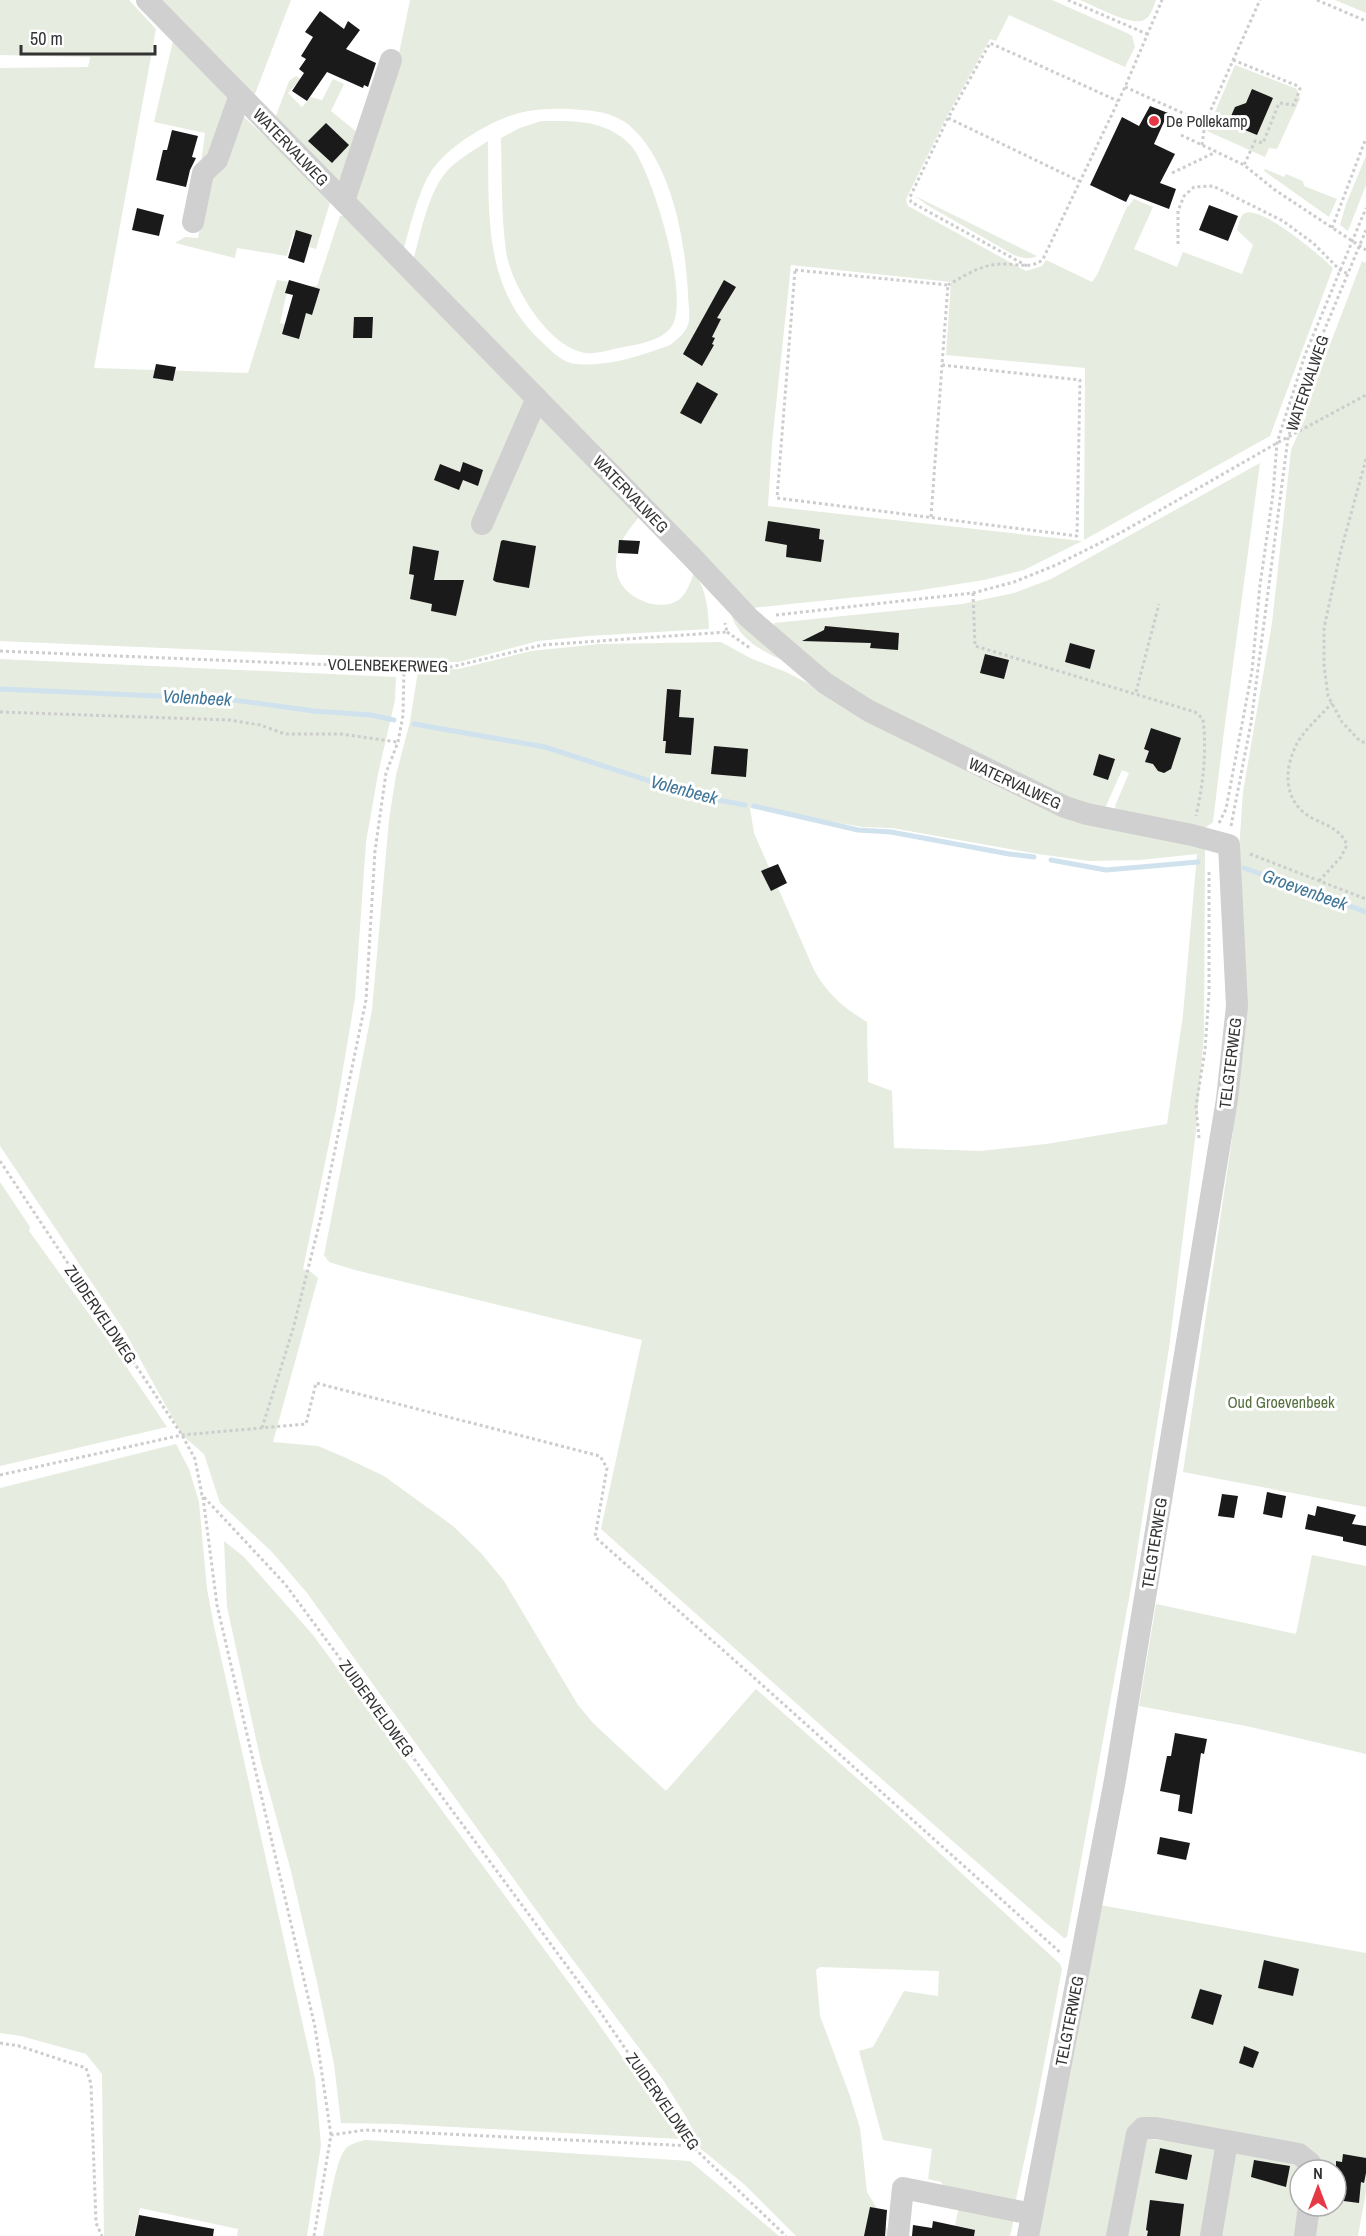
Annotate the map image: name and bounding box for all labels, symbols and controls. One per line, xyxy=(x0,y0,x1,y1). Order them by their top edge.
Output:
scale bar xyxy=(21,18,154,56)
text: 50 m xyxy=(30,26,63,51)
street label: WATERVALWEG xyxy=(248,103,334,191)
place label: De Pollekamp xyxy=(1166,110,1248,132)
marker: De Pollekamp xyxy=(1147,114,1161,128)
street label: WATERVALWEG xyxy=(1280,332,1334,434)
street label: WATERVALWEG xyxy=(588,450,674,538)
street label: VOLENBEKERWEG xyxy=(328,653,448,677)
water label: Volenbeek xyxy=(162,683,233,712)
street label: WATERVALWEG xyxy=(965,752,1065,814)
water label: Volenbeek xyxy=(648,769,721,811)
water label: Groevenbeek xyxy=(1259,863,1352,917)
street label: TELGTERWEG xyxy=(1213,1016,1247,1110)
street label: ZUIDERVELDWEG xyxy=(60,1260,142,1368)
park label: Oud Groevenbeek xyxy=(1227,1391,1335,1413)
street label: TELGTERWEG xyxy=(1136,1496,1172,1590)
street label: ZUIDERVELDWEG xyxy=(335,1655,419,1761)
street label: TELGTERWEG xyxy=(1049,1974,1089,2068)
street label: ZUIDERVELDWEG xyxy=(621,2048,705,2154)
north arrow xyxy=(1288,2158,1348,2218)
text: N xyxy=(1313,2162,1323,2184)

